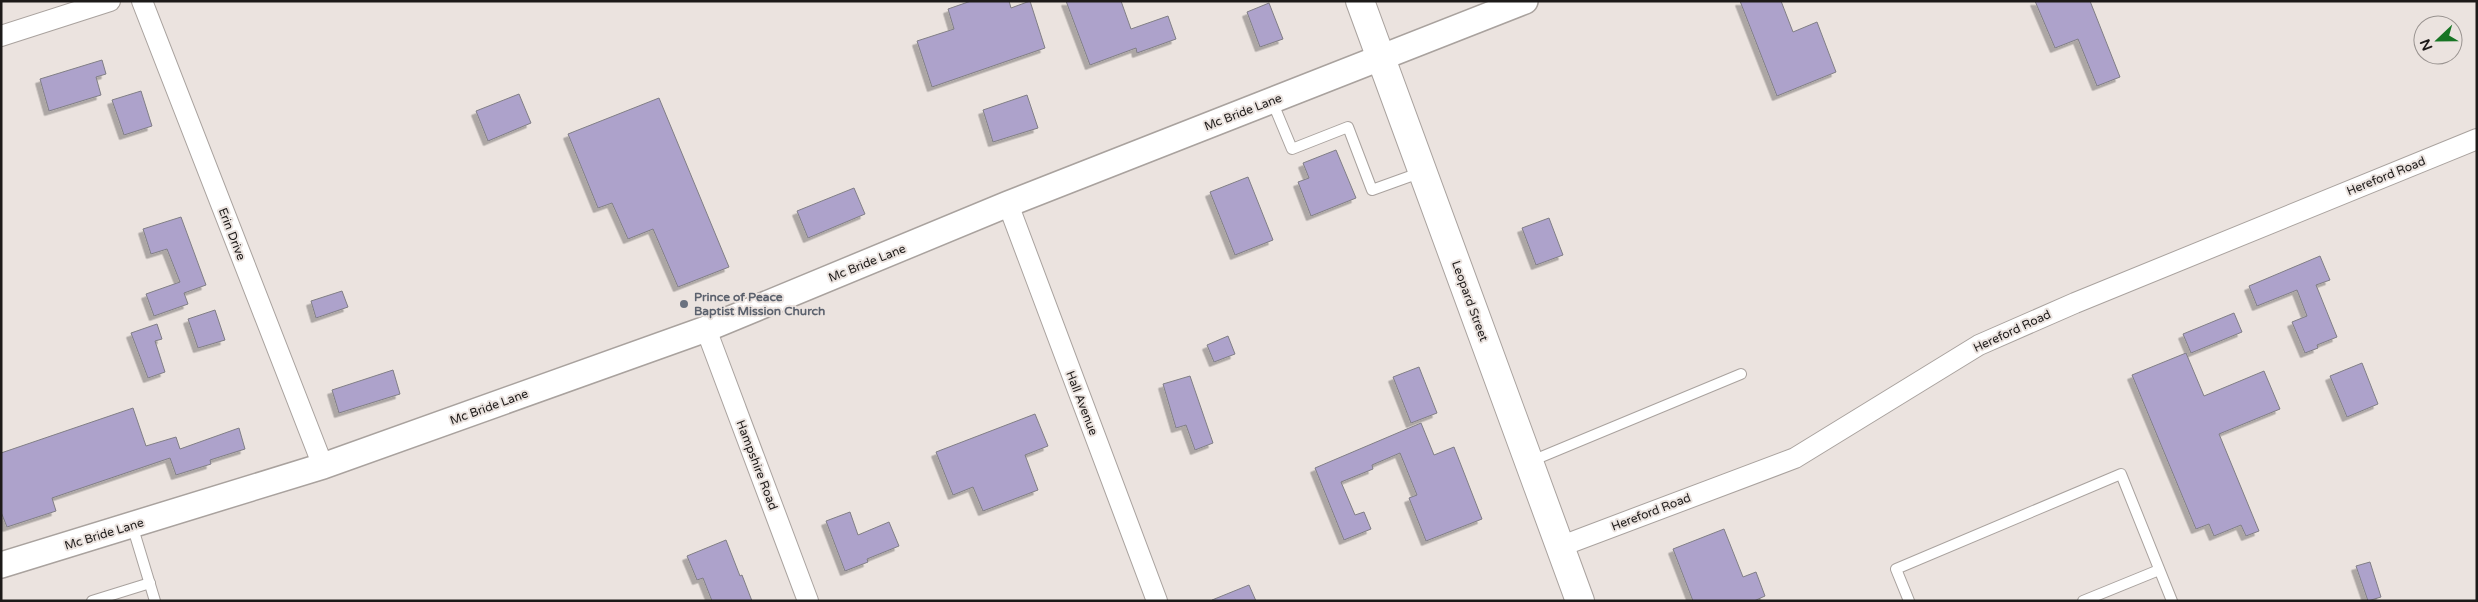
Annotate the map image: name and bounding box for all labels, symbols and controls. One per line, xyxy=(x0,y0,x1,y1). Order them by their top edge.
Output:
north arrow xyxy=(2413,15,2463,65)
text: N xyxy=(2416,36,2436,53)
street label: Mc Bride Lane xyxy=(1202,91,1284,133)
street label: Hereford Road xyxy=(2345,154,2427,198)
street label: Erin Drive xyxy=(216,206,248,262)
street label: Mc Bride Lane xyxy=(826,241,908,285)
street label: Leopard Street xyxy=(1449,259,1491,344)
place label: Prince of Peace Baptist Mission Church xyxy=(694,290,825,319)
marker: Prince of Peace Baptist Mission Church xyxy=(678,298,690,310)
street label: Hereford Road xyxy=(1971,307,2053,355)
street label: Hall Avenue xyxy=(1063,369,1101,437)
street label: Mc Bride Lane xyxy=(448,386,530,428)
street label: Hampshire Road xyxy=(733,418,781,512)
street label: Hereford Road xyxy=(1609,490,1693,534)
street label: Mc Bride Lane xyxy=(63,515,145,553)

